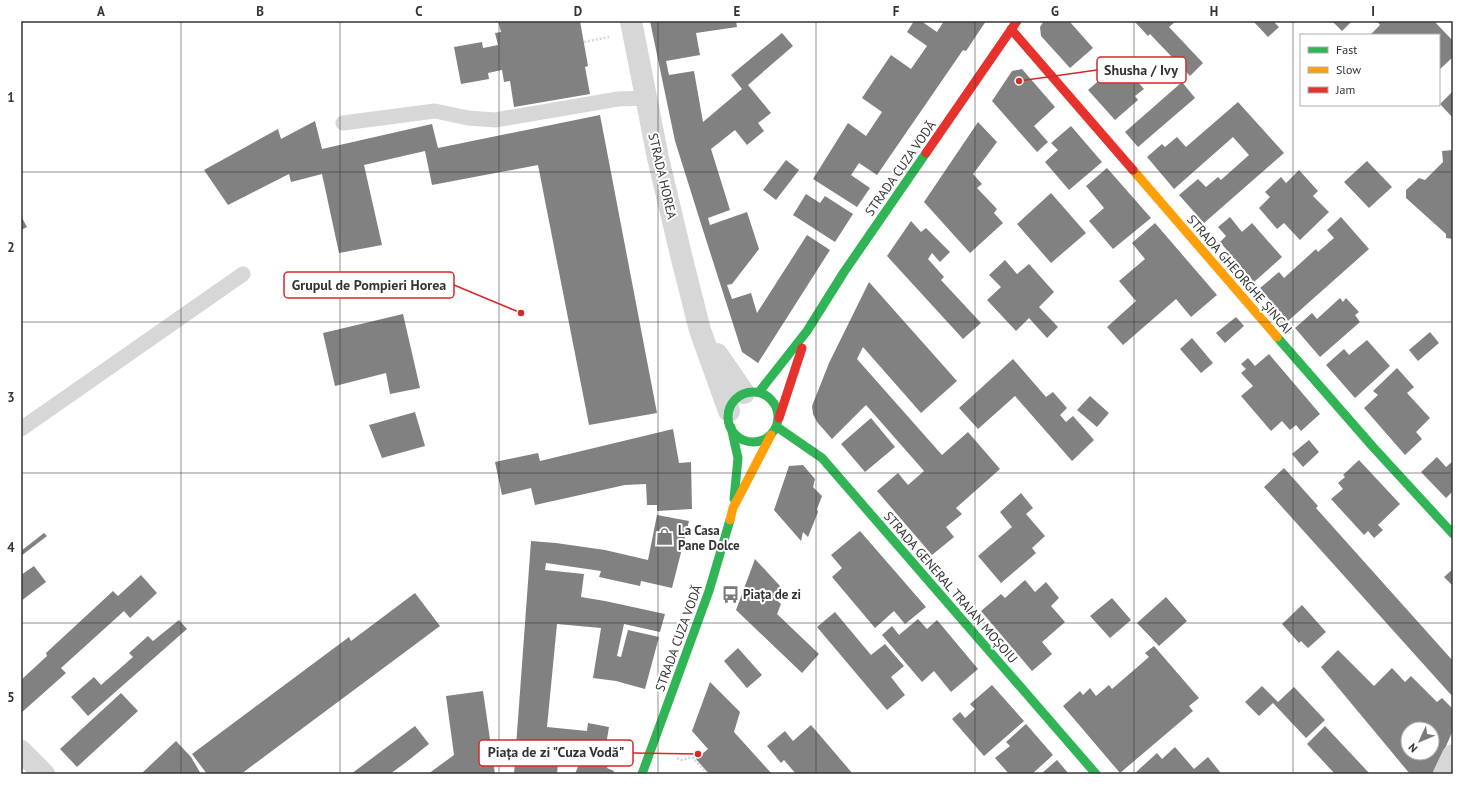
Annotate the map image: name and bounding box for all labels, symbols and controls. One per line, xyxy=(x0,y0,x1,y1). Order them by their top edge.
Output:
text: A xyxy=(97,3,105,20)
text: B xyxy=(256,3,264,20)
text: C xyxy=(415,3,423,20)
text: D xyxy=(574,3,582,20)
text: E xyxy=(734,3,741,20)
text: F xyxy=(893,3,900,20)
text: G xyxy=(1051,3,1059,20)
text: H xyxy=(1210,3,1218,20)
text: I xyxy=(1371,3,1375,20)
legend xyxy=(1300,34,1440,106)
text: Fast xyxy=(1336,42,1357,57)
callout: Shusha / Ivy xyxy=(1097,57,1186,83)
text: Shusha / Ivy xyxy=(1104,61,1178,79)
text: Slow xyxy=(1336,62,1361,77)
text: Jam xyxy=(1335,82,1355,97)
text: 1 xyxy=(7,89,15,106)
street label: STRADA CUZA VODĂ xyxy=(861,117,940,219)
street label: STRADA HOREA xyxy=(644,131,681,221)
street label: STRADA GHEORGHE ȘINCAI xyxy=(1183,211,1296,337)
text: 2 xyxy=(7,239,15,256)
callout: Grupul de Pompieri Horea xyxy=(284,272,454,298)
text: Grupul de Pompieri Horea xyxy=(292,276,446,294)
text: 3 xyxy=(7,389,15,406)
street label: STRADA GENERAL TRAIAN MOȘOIU xyxy=(880,508,1021,667)
place label: La Casa Pane Dolce xyxy=(678,522,740,554)
shop icon: La Casa Pane Dolce xyxy=(655,527,675,547)
text: 4 xyxy=(7,539,15,556)
street label: STRADA CUZA VODĂ xyxy=(651,582,706,694)
bus stop icon: Piața de zi xyxy=(720,584,740,604)
place label: Piața de zi xyxy=(743,586,801,603)
text: 5 xyxy=(7,689,15,706)
north arrow xyxy=(1400,721,1440,761)
callout: Piața de zi "Cuza Vodă" xyxy=(479,740,633,766)
text: N xyxy=(1405,740,1420,755)
text: Piața de zi "Cuza Vodă" xyxy=(488,743,624,761)

